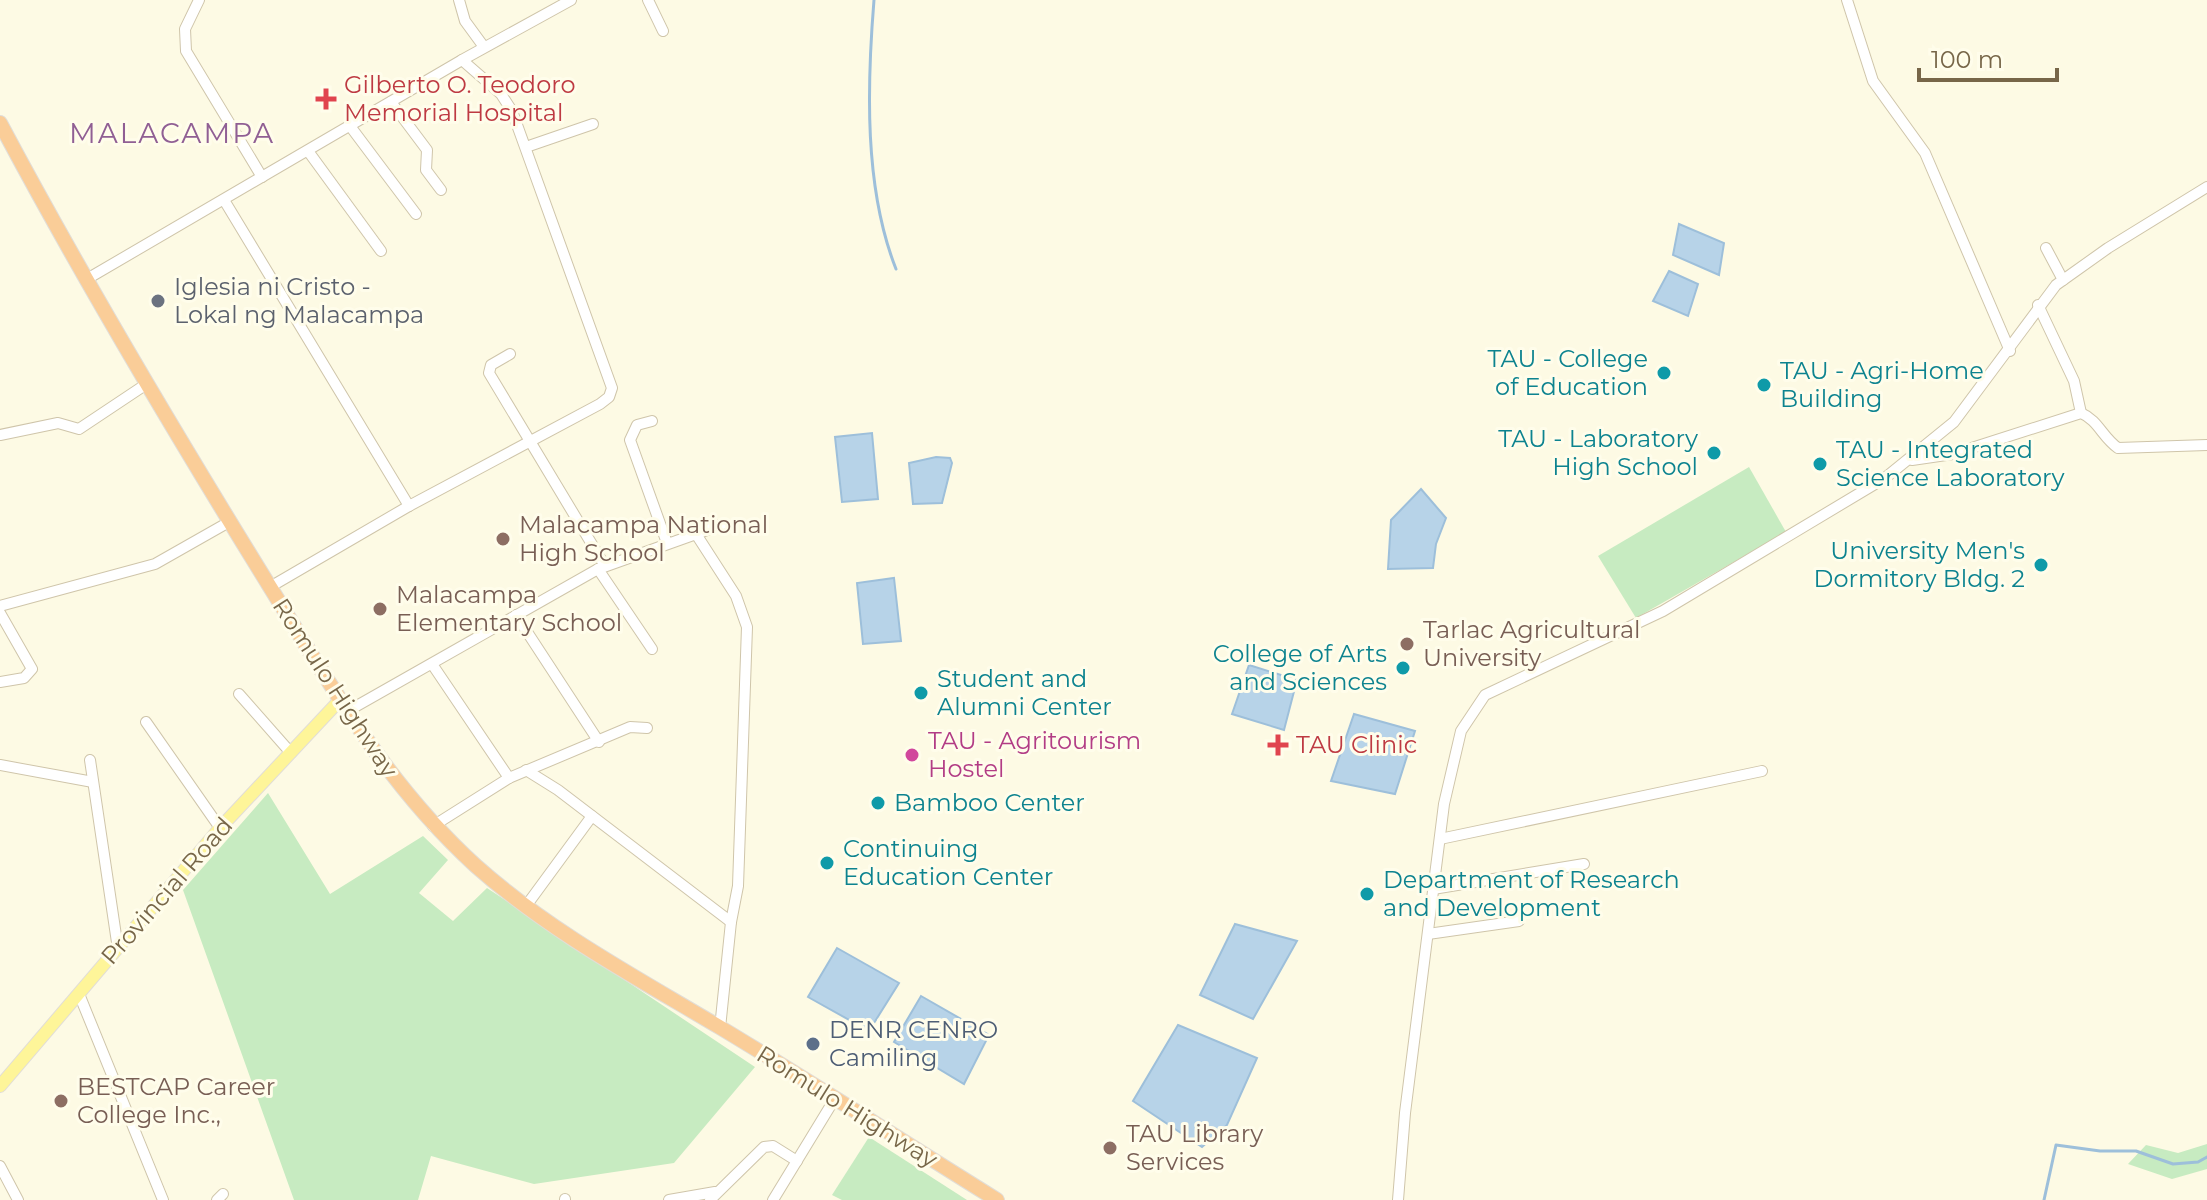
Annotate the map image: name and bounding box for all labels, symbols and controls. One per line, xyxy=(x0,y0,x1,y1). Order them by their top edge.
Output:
scale bar xyxy=(1919,32,2057,82)
text: 100 m xyxy=(1931,45,2003,74)
place label: Gilberto O. Teodoro Memorial Hospital xyxy=(344,70,576,127)
marker: Gilberto O. Teodoro Memorial Hospital xyxy=(315,88,337,110)
district label: MALACAMPA xyxy=(69,116,275,150)
place label: Iglesia ni Cristo - Lokal ng Malacampa xyxy=(174,272,424,329)
marker: Iglesia ni Cristo - Lokal ng Malacampa xyxy=(149,292,167,310)
place label: TAU - College of Education xyxy=(1488,344,1648,401)
place label: TAU - Agri-Home Building xyxy=(1780,356,1984,413)
marker: TAU - College of Education xyxy=(1655,364,1673,382)
marker: TAU - Agri-Home Building xyxy=(1755,376,1773,394)
place label: TAU - Laboratory High School xyxy=(1498,424,1698,481)
place label: TAU - Integrated Science Laboratory xyxy=(1836,435,2065,492)
marker: TAU - Laboratory High School xyxy=(1705,444,1723,462)
marker: TAU - Integrated Science Laboratory xyxy=(1811,455,1829,473)
place label: Malacampa National High School xyxy=(519,510,768,567)
marker: Malacampa National High School xyxy=(494,530,512,548)
place label: University Men's Dormitory Bldg. 2 xyxy=(1814,536,2025,593)
marker: University Men's Dormitory Bldg. 2 xyxy=(2032,556,2050,574)
place label: Malacampa Elementary School xyxy=(396,580,622,637)
street label: Romulo Highway xyxy=(267,593,404,783)
marker: Malacampa Elementary School xyxy=(371,600,389,618)
place label: Tarlac Agricultural University xyxy=(1423,615,1641,672)
marker: Tarlac Agricultural University xyxy=(1398,635,1416,653)
place label: College of Arts and Sciences xyxy=(1213,639,1387,696)
marker: College of Arts and Sciences xyxy=(1394,659,1412,677)
place label: Student and Alumni Center xyxy=(937,664,1112,721)
marker: Student and Alumni Center xyxy=(912,684,930,702)
place label: TAU - Agritourism Hostel xyxy=(928,726,1141,783)
place label: TAU Clinic xyxy=(1296,730,1417,759)
marker: TAU Clinic xyxy=(1267,734,1289,756)
marker: TAU - Agritourism Hostel xyxy=(903,746,921,764)
place label: Bamboo Center xyxy=(894,788,1085,817)
marker: Bamboo Center xyxy=(869,794,887,812)
street label: Provincial Road xyxy=(95,811,239,970)
place label: Continuing Education Center xyxy=(843,834,1053,891)
marker: Continuing Education Center xyxy=(818,854,836,872)
place label: Department of Research and Development xyxy=(1383,865,1680,922)
marker: Department of Research and Development xyxy=(1358,885,1376,903)
place label: DENR CENRO Camiling xyxy=(829,1015,998,1072)
marker: DENR CENRO Camiling xyxy=(804,1035,822,1053)
street label: Romulo Highway xyxy=(752,1039,943,1174)
place label: BESTCAP Career College Inc., xyxy=(77,1072,275,1129)
marker: BESTCAP Career College Inc., xyxy=(52,1092,70,1110)
place label: TAU Library Services xyxy=(1126,1119,1263,1176)
marker: TAU Library Services xyxy=(1101,1139,1119,1157)

